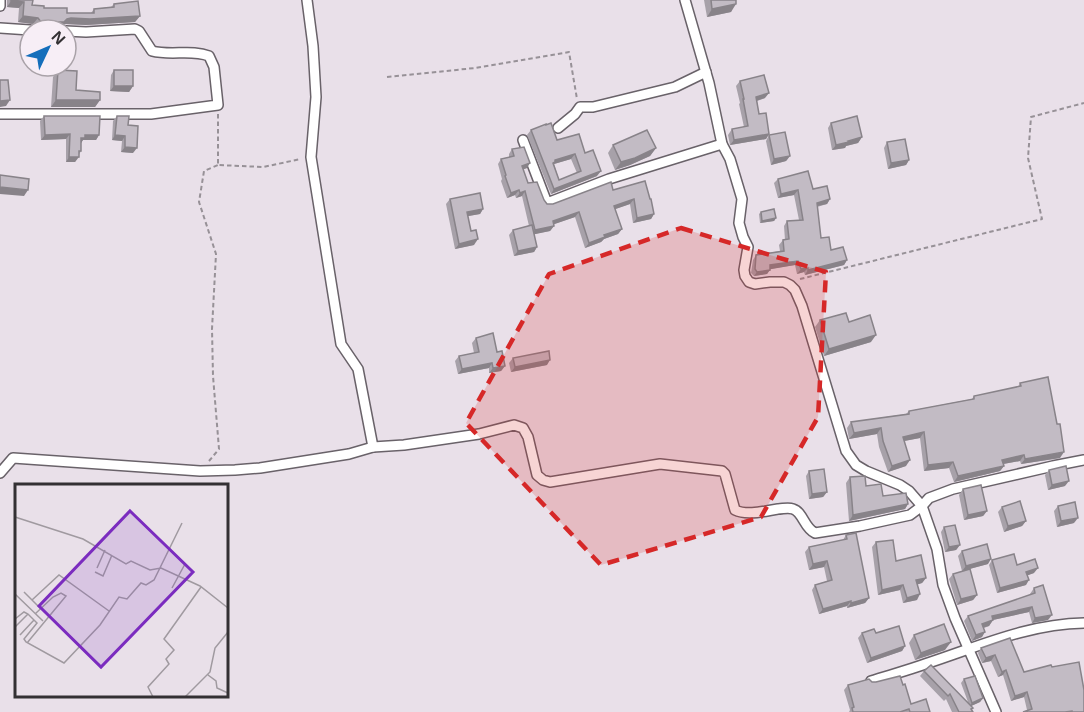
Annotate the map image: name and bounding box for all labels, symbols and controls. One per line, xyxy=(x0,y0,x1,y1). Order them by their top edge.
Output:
north arrow xyxy=(18,18,78,78)
text: N xyxy=(48,28,69,48)
inset map xyxy=(15,484,228,697)

